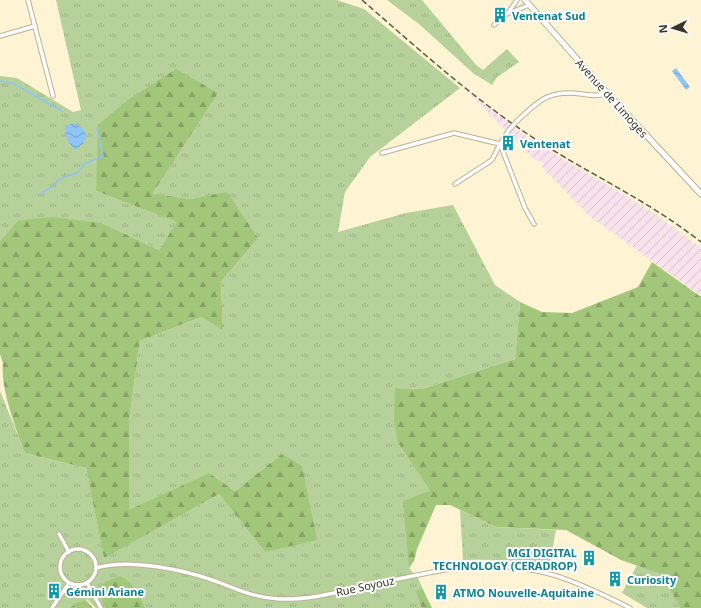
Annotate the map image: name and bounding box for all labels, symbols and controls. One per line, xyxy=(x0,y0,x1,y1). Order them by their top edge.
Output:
building icon: Ventenat Sud xyxy=(491,6,509,24)
place label: Ventenat Sud xyxy=(512,8,586,23)
north arrow xyxy=(653,8,693,48)
text: N xyxy=(655,24,670,34)
street label: Avenue de Limoges xyxy=(573,55,651,141)
building icon: Ventenat xyxy=(499,134,517,152)
place label: Ventenat xyxy=(520,136,571,151)
place label: MGI DIGITAL TECHNOLOGY (CERADROP) xyxy=(433,545,577,573)
building icon: MGI DIGITAL TECHNOLOGY (CERADROP) xyxy=(580,549,598,567)
building icon: Curiosity xyxy=(606,570,624,588)
street label: Rue Soyouz xyxy=(334,572,396,600)
place label: Curiosity xyxy=(627,572,677,587)
building icon: Gémini Ariane xyxy=(45,582,63,600)
building icon: ATMO Nouvelle-Aquitaine xyxy=(432,583,450,601)
place label: Gémini Ariane xyxy=(66,584,144,599)
place label: ATMO Nouvelle-Aquitaine xyxy=(453,585,594,600)

